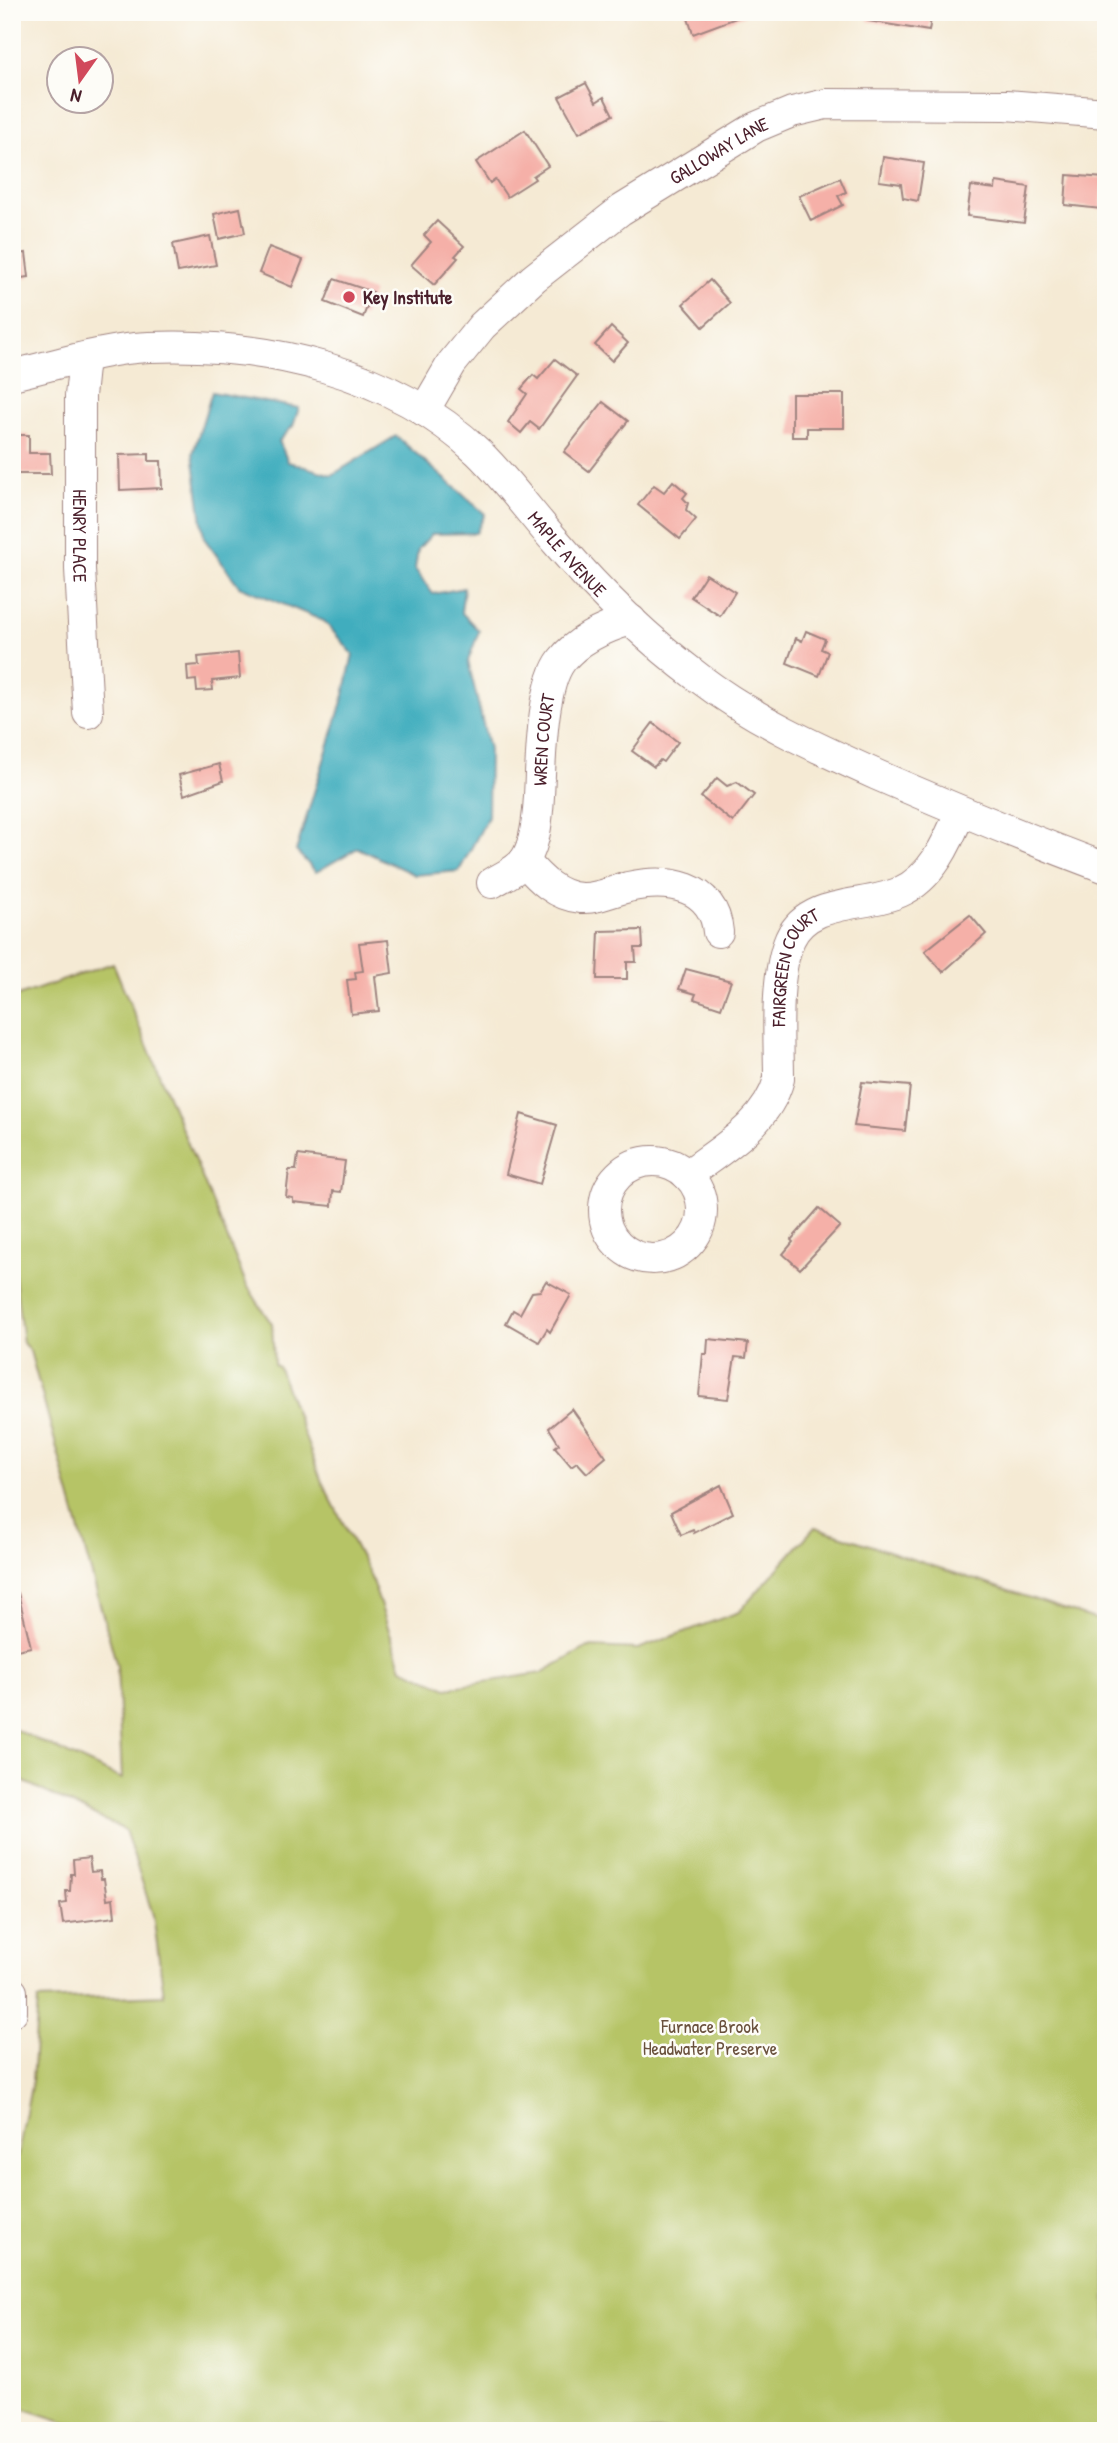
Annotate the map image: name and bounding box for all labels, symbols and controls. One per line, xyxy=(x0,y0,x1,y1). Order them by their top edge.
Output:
north arrow xyxy=(46,46,116,116)
text: N xyxy=(68,83,84,110)
street label: GALLOWAY LANE xyxy=(664,110,773,190)
place label: Key Institute xyxy=(363,284,453,311)
marker: Key Institute xyxy=(341,289,357,305)
street label: HENRY PLACE xyxy=(67,489,94,584)
street label: MAPLE AVENUE xyxy=(522,505,613,603)
street label: WREN COURT xyxy=(527,690,561,786)
street label: FAIRGREEN COURT xyxy=(765,901,824,1028)
park label: Furnace Brook Headwater Preserve xyxy=(643,2013,778,2061)

